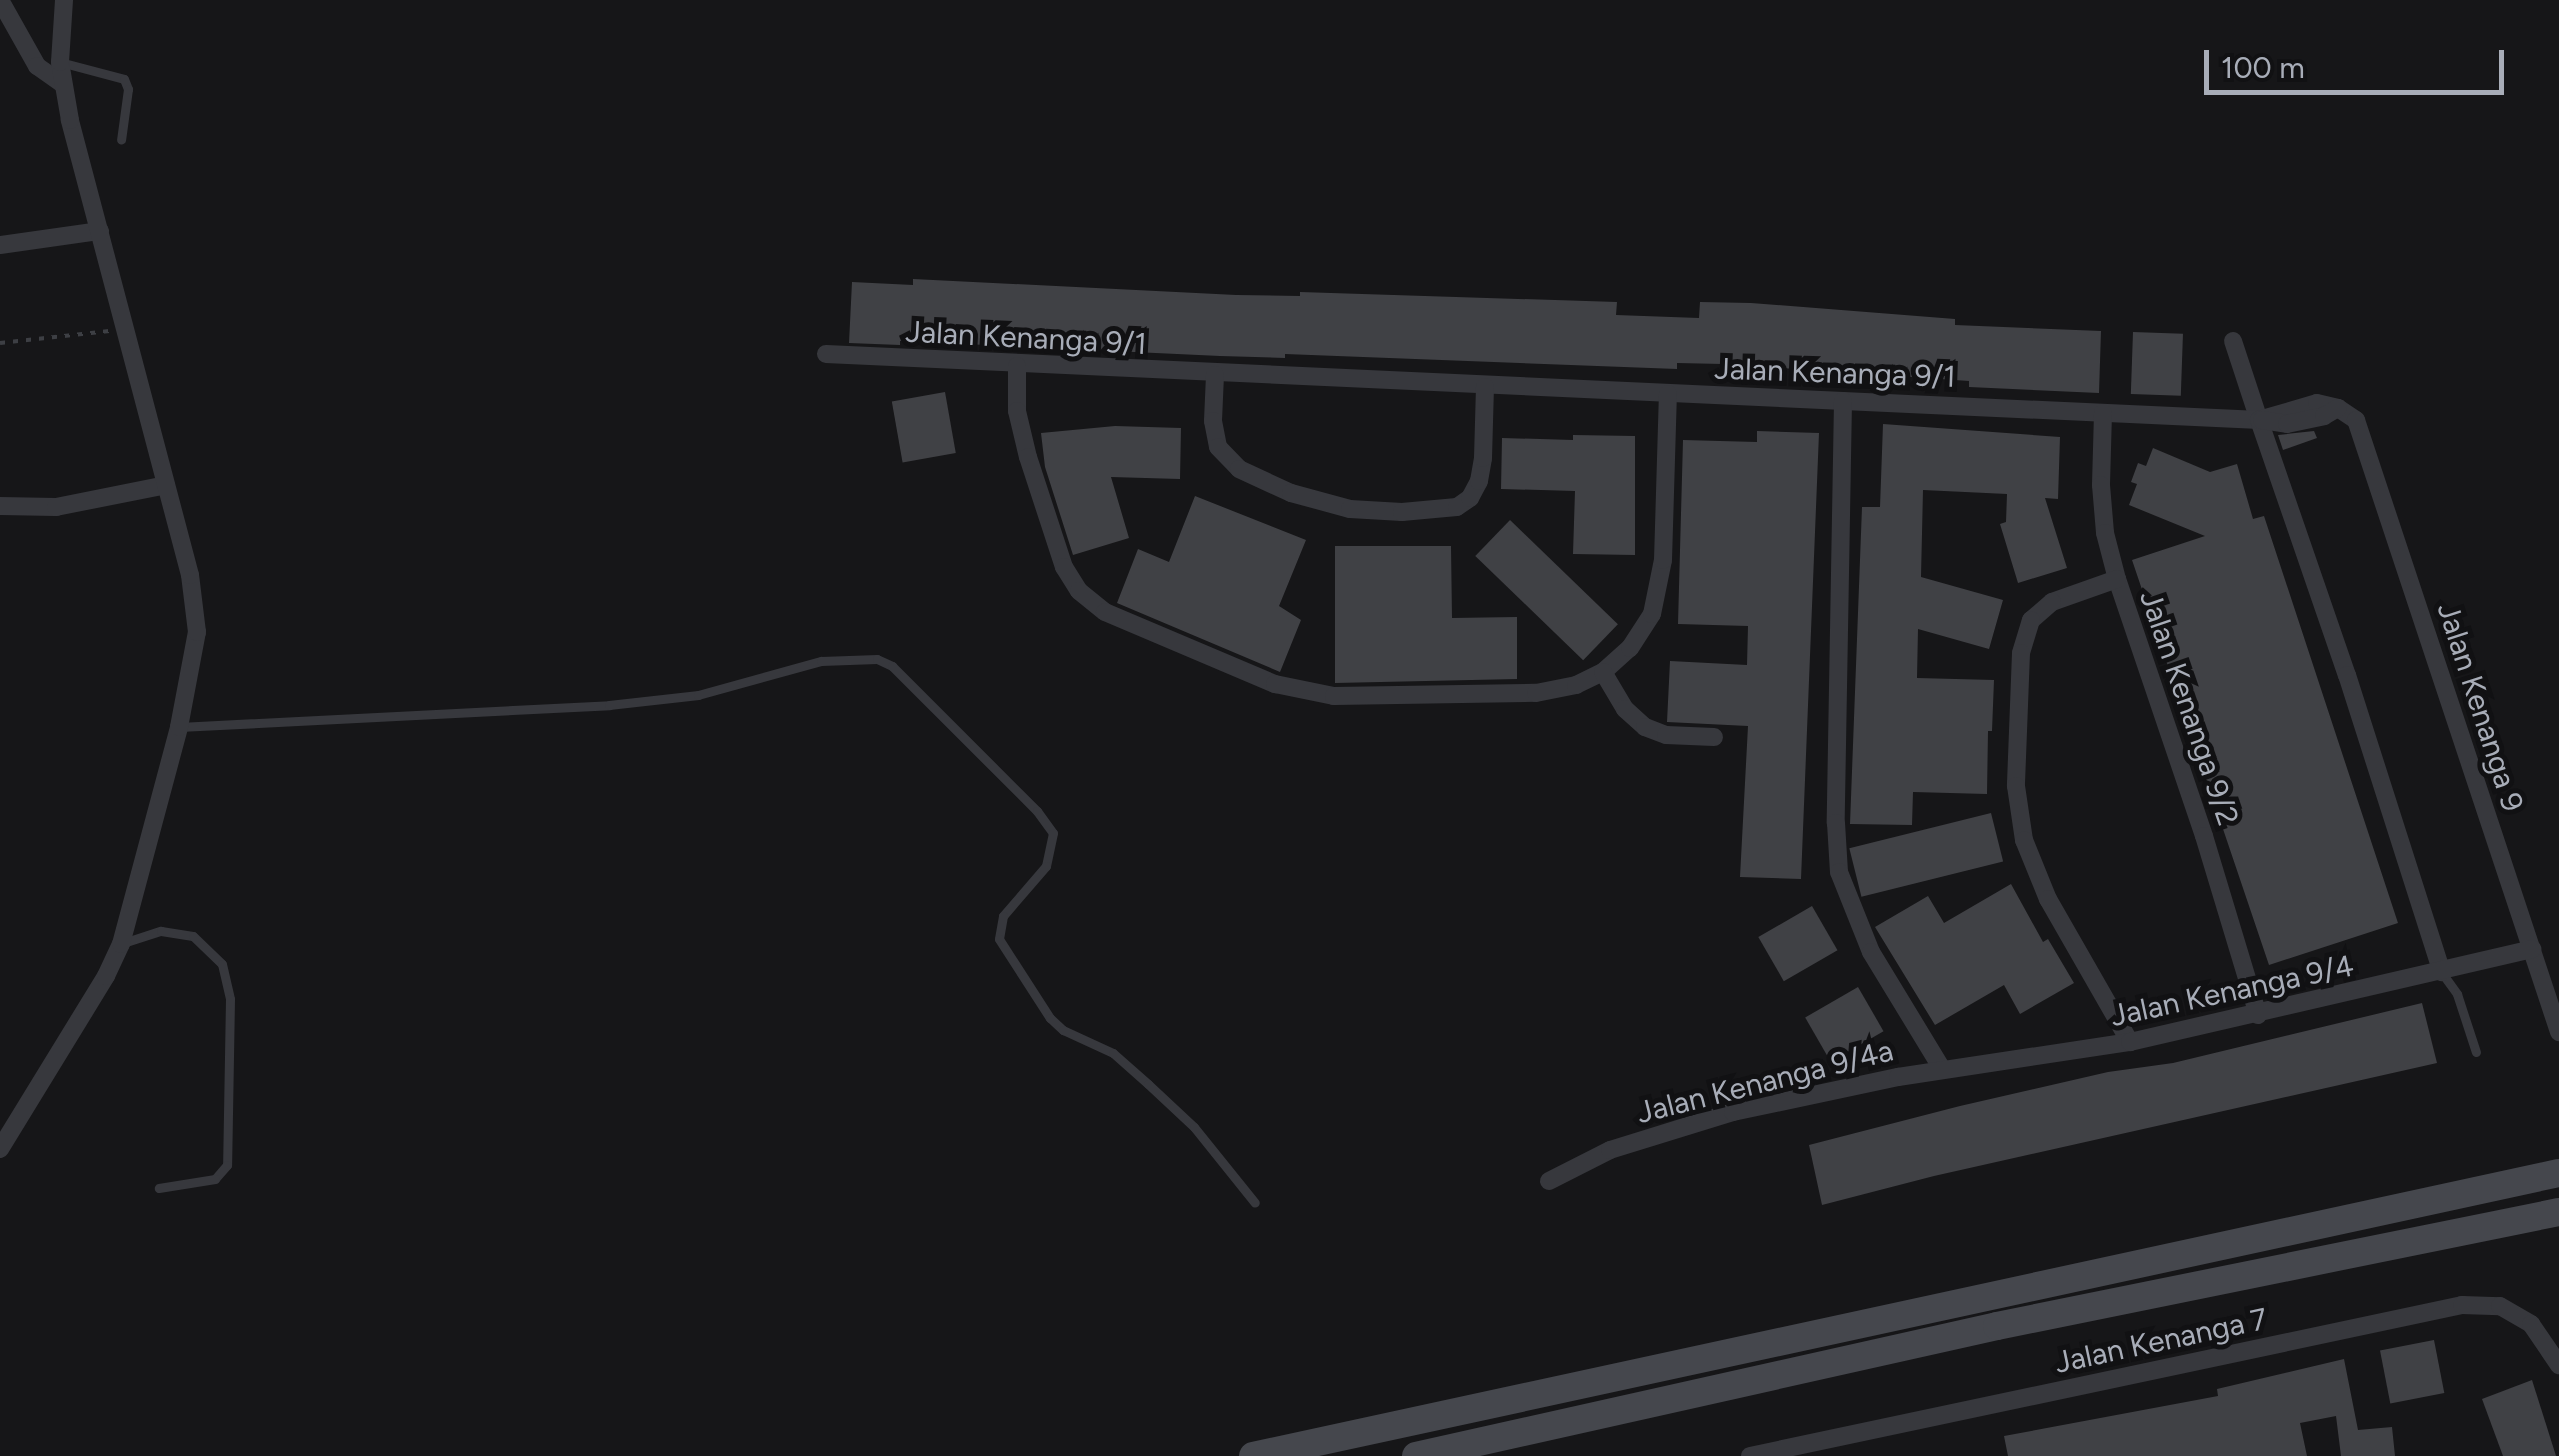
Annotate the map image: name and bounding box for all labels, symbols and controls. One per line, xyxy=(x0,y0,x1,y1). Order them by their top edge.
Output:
scale bar xyxy=(2209,30,2509,92)
text: 100 m xyxy=(2221,49,2305,86)
street label: Jalan Kenanga 9/1 xyxy=(905,314,1147,362)
street label: Jalan Kenanga 9/1 xyxy=(1714,351,1956,395)
street label: Jalan Kenanga 9/2 xyxy=(2132,586,2246,830)
street label: Jalan Kenanga 9 xyxy=(2429,598,2531,816)
street label: Jalan Kenanga 9/4 xyxy=(2107,948,2357,1034)
street label: Jalan Kenanga 9/4a xyxy=(1633,1033,1897,1131)
street label: Jalan Kenanga 7 xyxy=(2051,1301,2271,1381)

